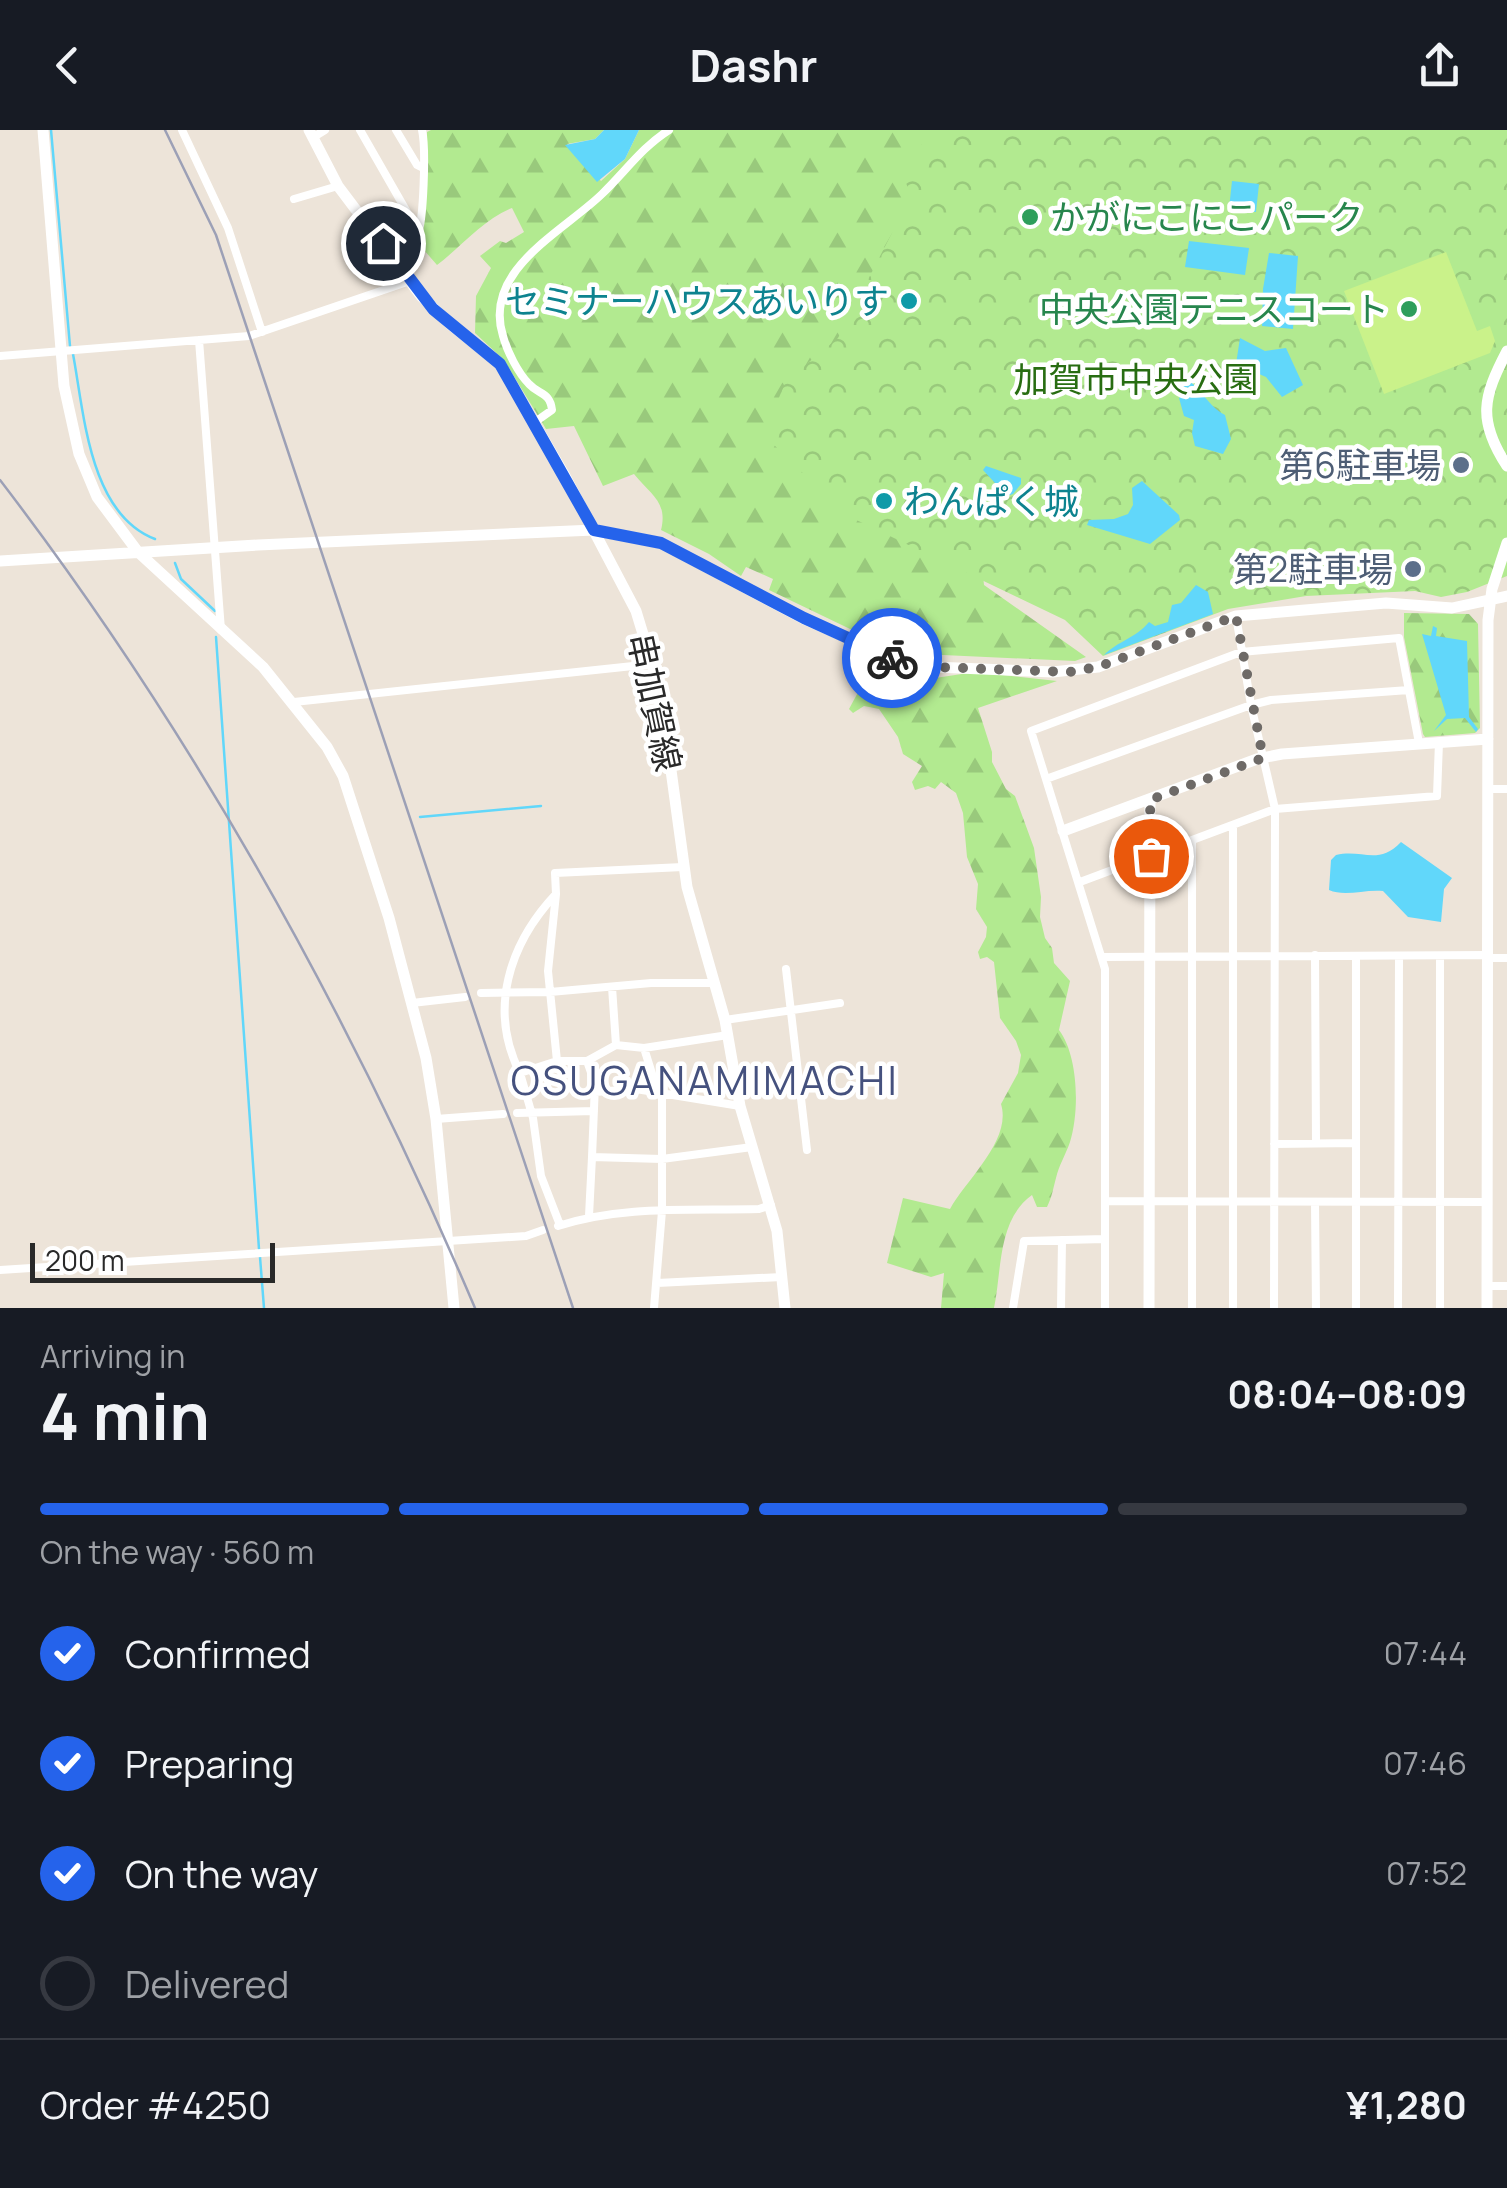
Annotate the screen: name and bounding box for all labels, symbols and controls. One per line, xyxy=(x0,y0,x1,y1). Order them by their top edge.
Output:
text: Dashr xyxy=(690,34,817,96)
icon: back xyxy=(40,38,95,93)
icon: share xyxy=(1412,38,1467,93)
place label: かがにこにこパーク xyxy=(1050,193,1364,241)
pin xyxy=(341,201,426,286)
marker: かがにこにこパーク xyxy=(1019,206,1041,228)
icon: home xyxy=(356,216,411,271)
place label: セミナーハウスあいりす xyxy=(505,277,889,325)
place label: 中央公園テニスコート xyxy=(1039,285,1389,333)
marker: セミナーハウスあいりす xyxy=(898,290,920,312)
marker: 中央公園テニスコート xyxy=(1398,298,1420,320)
park label: 加賀市中央公園 xyxy=(1013,355,1259,403)
place label: 第6駐車場 xyxy=(1279,441,1441,489)
marker: 第6駐車場 xyxy=(1450,454,1472,476)
place label: わんぱく城 xyxy=(904,477,1079,525)
marker: わんぱく城 xyxy=(873,490,895,512)
place label: 第2駐車場 xyxy=(1233,545,1393,593)
marker: 第2駐車場 xyxy=(1402,558,1424,580)
courier xyxy=(842,608,942,708)
street label: 串加賀線 xyxy=(617,629,693,775)
icon: bike xyxy=(865,631,920,686)
pin xyxy=(1109,814,1194,899)
icon: bag xyxy=(1124,829,1179,884)
district label: OSUGANAMIMACHI xyxy=(511,1052,899,1107)
scale bar xyxy=(30,1238,275,1282)
text: 200 m xyxy=(45,1241,124,1279)
text: Arriving in xyxy=(40,1334,185,1378)
text: 08:04–08:09 xyxy=(1227,1367,1467,1419)
text: 4 min xyxy=(40,1371,210,1460)
text: On the way · 560 m xyxy=(40,1530,314,1574)
icon: check xyxy=(40,1626,95,1681)
text: Confirmed xyxy=(125,1627,311,1679)
text: 07:44 xyxy=(1384,1631,1467,1675)
icon: check xyxy=(40,1736,95,1791)
text: Preparing xyxy=(125,1737,294,1789)
text: 07:46 xyxy=(1383,1741,1467,1785)
icon: check xyxy=(40,1846,95,1901)
text: On the way xyxy=(125,1847,318,1899)
text: 07:52 xyxy=(1386,1851,1467,1895)
text: Delivered xyxy=(125,1957,289,2009)
text: Order #4250 xyxy=(40,2078,271,2130)
text: ¥1,280 xyxy=(1346,2078,1467,2130)

